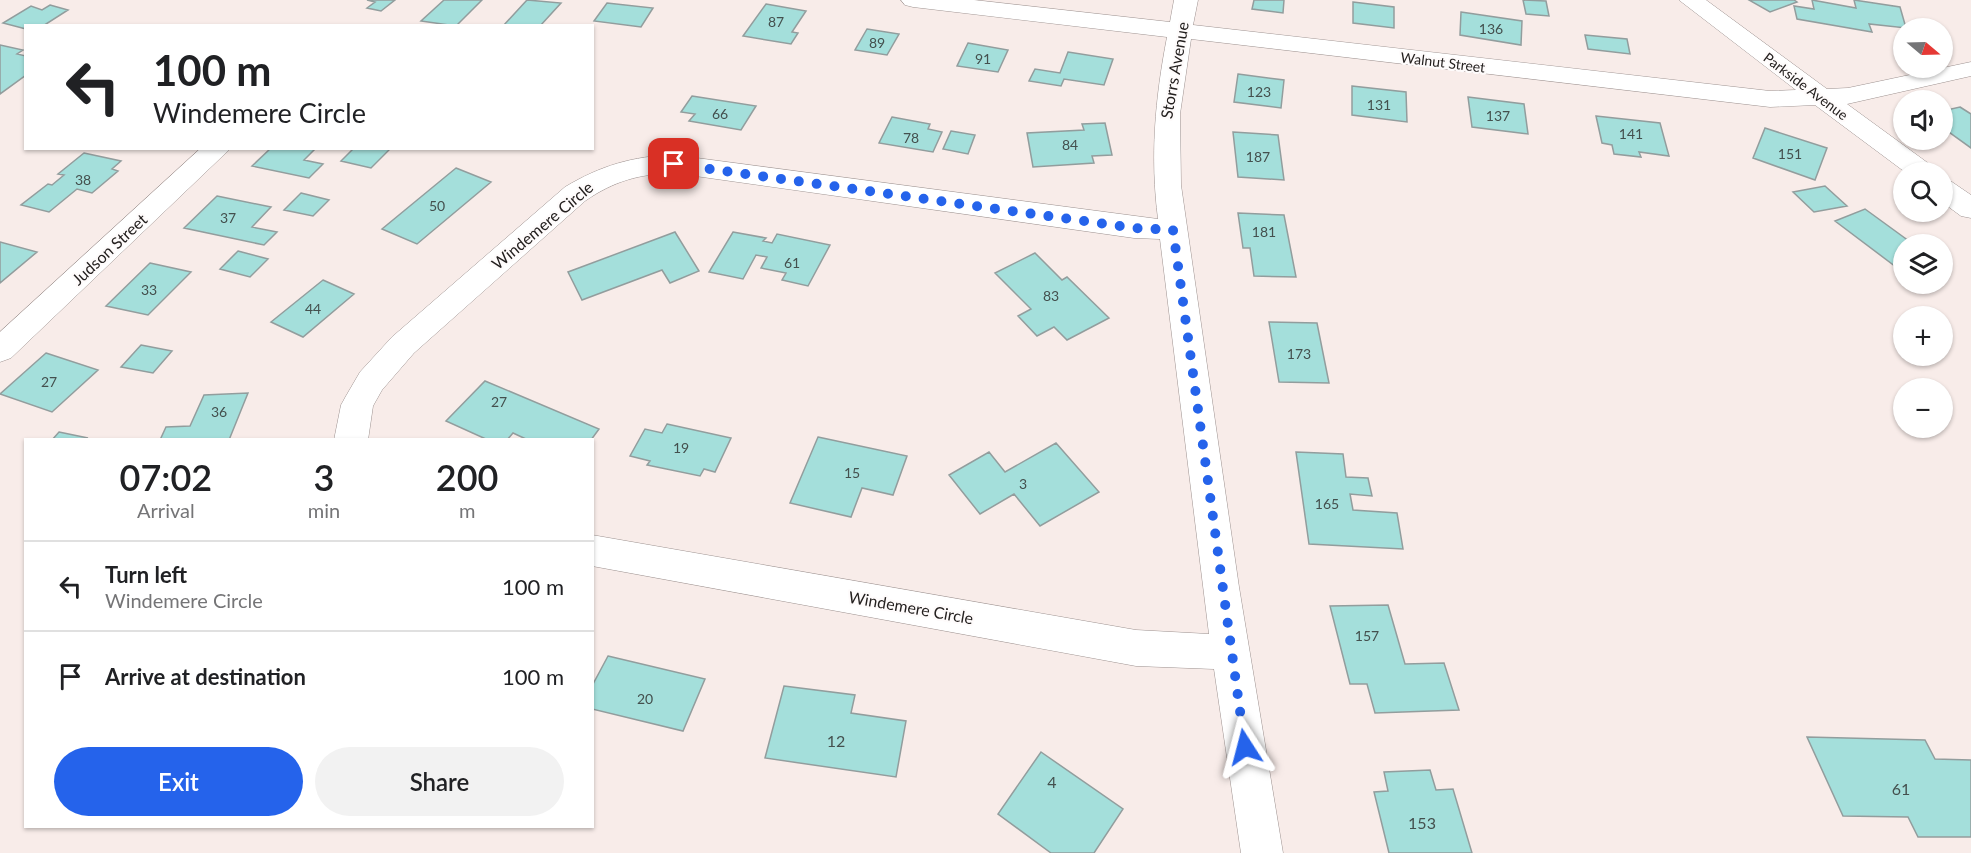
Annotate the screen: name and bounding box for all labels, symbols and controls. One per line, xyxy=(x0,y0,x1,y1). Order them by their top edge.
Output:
house number: 87 xyxy=(768,13,784,30)
north arrow xyxy=(1893,18,1953,78)
map controls xyxy=(1893,18,1953,438)
street label: Storrs Avenue xyxy=(1156,20,1192,120)
house number: 136 xyxy=(1479,20,1503,37)
house number: 89 xyxy=(869,34,885,51)
text: 100 m xyxy=(153,45,271,95)
icon: left xyxy=(54,48,132,126)
street label: Walnut Street xyxy=(1400,48,1486,76)
street label: Parkside Avenue xyxy=(1760,49,1852,123)
house number: 91 xyxy=(975,50,991,67)
house number: 123 xyxy=(1247,83,1271,100)
button: sound xyxy=(1893,90,1953,150)
text: Windemere Circle xyxy=(153,96,366,129)
house number: 131 xyxy=(1367,96,1391,113)
house number: 66 xyxy=(712,105,728,122)
house number: 137 xyxy=(1486,107,1510,124)
house number: 141 xyxy=(1619,125,1643,142)
house number: 78 xyxy=(903,129,919,146)
house number: 84 xyxy=(1062,136,1078,153)
pin xyxy=(648,138,699,189)
house number: 151 xyxy=(1778,145,1802,162)
icon: arrive xyxy=(657,147,690,180)
house number: 187 xyxy=(1246,148,1270,165)
button: search xyxy=(1893,162,1953,222)
house number: 38 xyxy=(75,171,91,188)
street label: Windemere Circle xyxy=(488,177,596,273)
house number: 50 xyxy=(429,197,445,214)
street label: Judson Street xyxy=(68,209,151,289)
house number: 37 xyxy=(220,209,236,226)
house number: 181 xyxy=(1252,223,1276,240)
button: layers xyxy=(1893,234,1953,294)
house number: 61 xyxy=(784,254,800,271)
house number: 33 xyxy=(141,281,157,298)
house number: 83 xyxy=(1043,287,1059,304)
house number: 44 xyxy=(305,300,321,317)
button: + xyxy=(1893,306,1953,366)
house number: 173 xyxy=(1287,345,1311,362)
house number: 27 xyxy=(41,373,57,390)
button: − xyxy=(1893,378,1953,438)
house number: 27 xyxy=(491,393,507,410)
house number: 36 xyxy=(211,403,227,420)
house number: 19 xyxy=(673,439,689,456)
text: 07:02 xyxy=(120,455,212,499)
text: 3 xyxy=(314,455,334,499)
text: 200 xyxy=(436,455,498,499)
house number: 15 xyxy=(844,464,860,481)
house number: 3 xyxy=(1019,475,1027,492)
house number: 165 xyxy=(1315,495,1339,512)
text: Arrival xyxy=(137,498,195,522)
text: min xyxy=(308,498,340,522)
text: m xyxy=(459,498,475,522)
text: Turn left xyxy=(105,561,187,588)
icon: left xyxy=(54,570,87,603)
text: 100 m xyxy=(502,573,564,600)
street label: Windemere Circle xyxy=(847,587,975,627)
text: Windemere Circle xyxy=(105,588,263,612)
house number: 157 xyxy=(1355,627,1379,644)
icon: arrive xyxy=(54,660,87,693)
text: Arrive at destination xyxy=(105,663,306,690)
text: 100 m xyxy=(502,663,564,690)
house number: 20 xyxy=(637,690,653,707)
position arrow xyxy=(1213,715,1277,779)
house number: 12 xyxy=(827,731,845,750)
button: Exit xyxy=(54,747,303,816)
button: Share xyxy=(315,747,564,816)
house number: 4 xyxy=(1047,772,1057,791)
house number: 61 xyxy=(1892,779,1910,798)
house number: 153 xyxy=(1408,813,1436,832)

